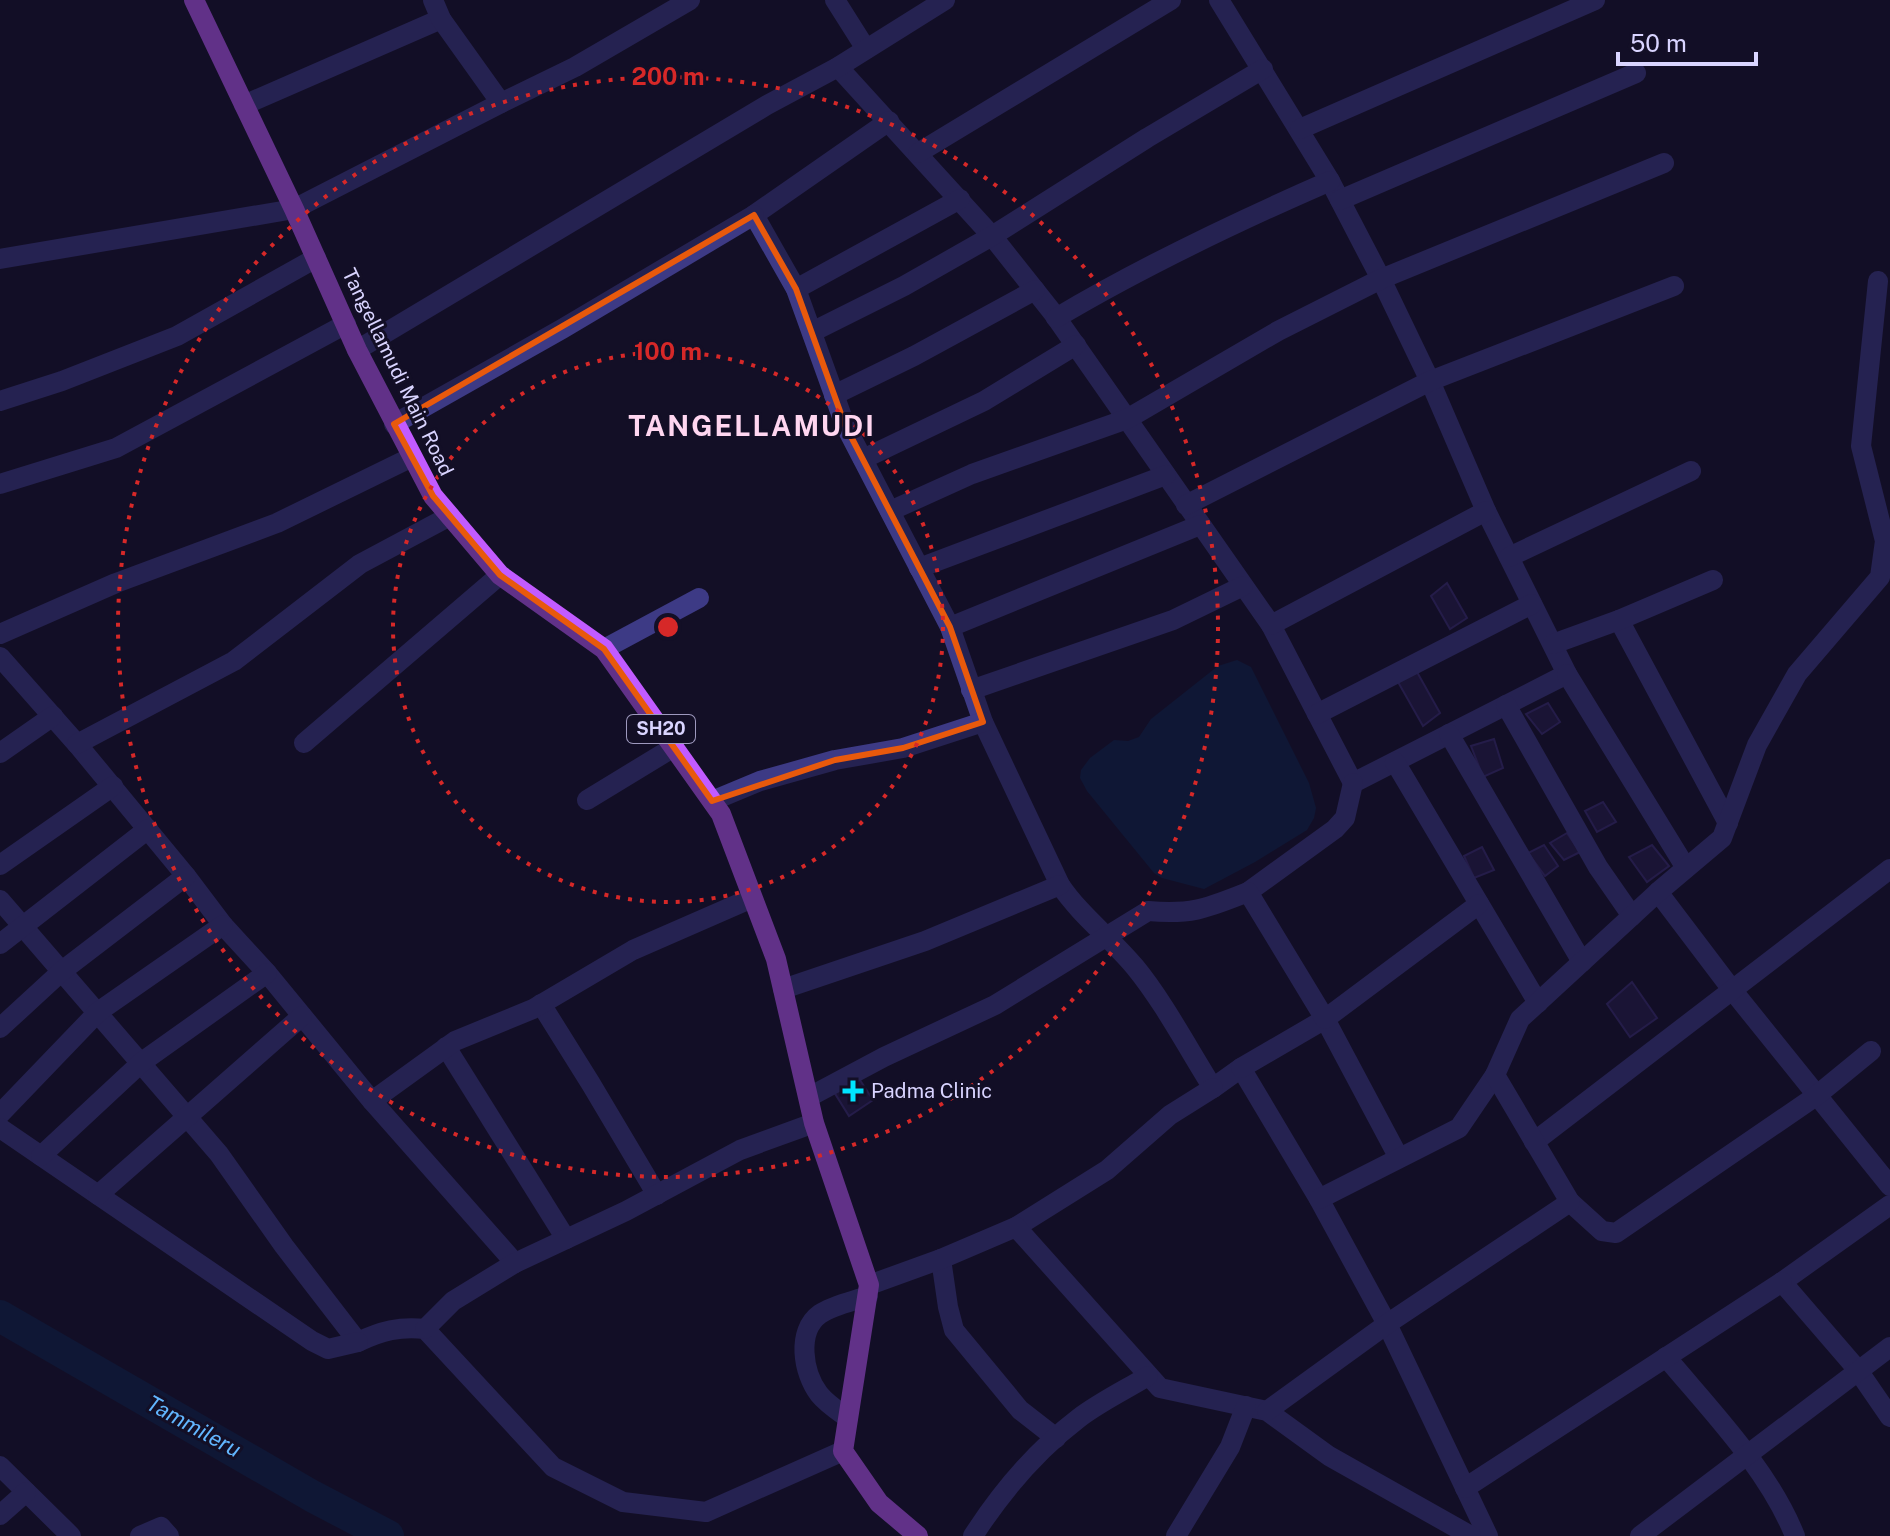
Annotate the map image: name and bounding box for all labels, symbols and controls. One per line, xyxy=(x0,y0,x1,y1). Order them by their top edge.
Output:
scale bar xyxy=(1618,16,1756,66)
text: 50 m xyxy=(1630,29,1687,57)
text: 200 m xyxy=(631,62,705,90)
street label: Tangellamudi Main Road xyxy=(337,264,459,480)
text: 100 m xyxy=(634,337,702,365)
district label: TANGELLAMUDI xyxy=(628,409,876,442)
centre of rings xyxy=(654,613,682,641)
road number: SH20 xyxy=(627,715,695,743)
place label: Padma Clinic xyxy=(871,1079,992,1103)
marker: Padma Clinic xyxy=(842,1080,864,1102)
water label: Tammileru xyxy=(142,1390,246,1462)

